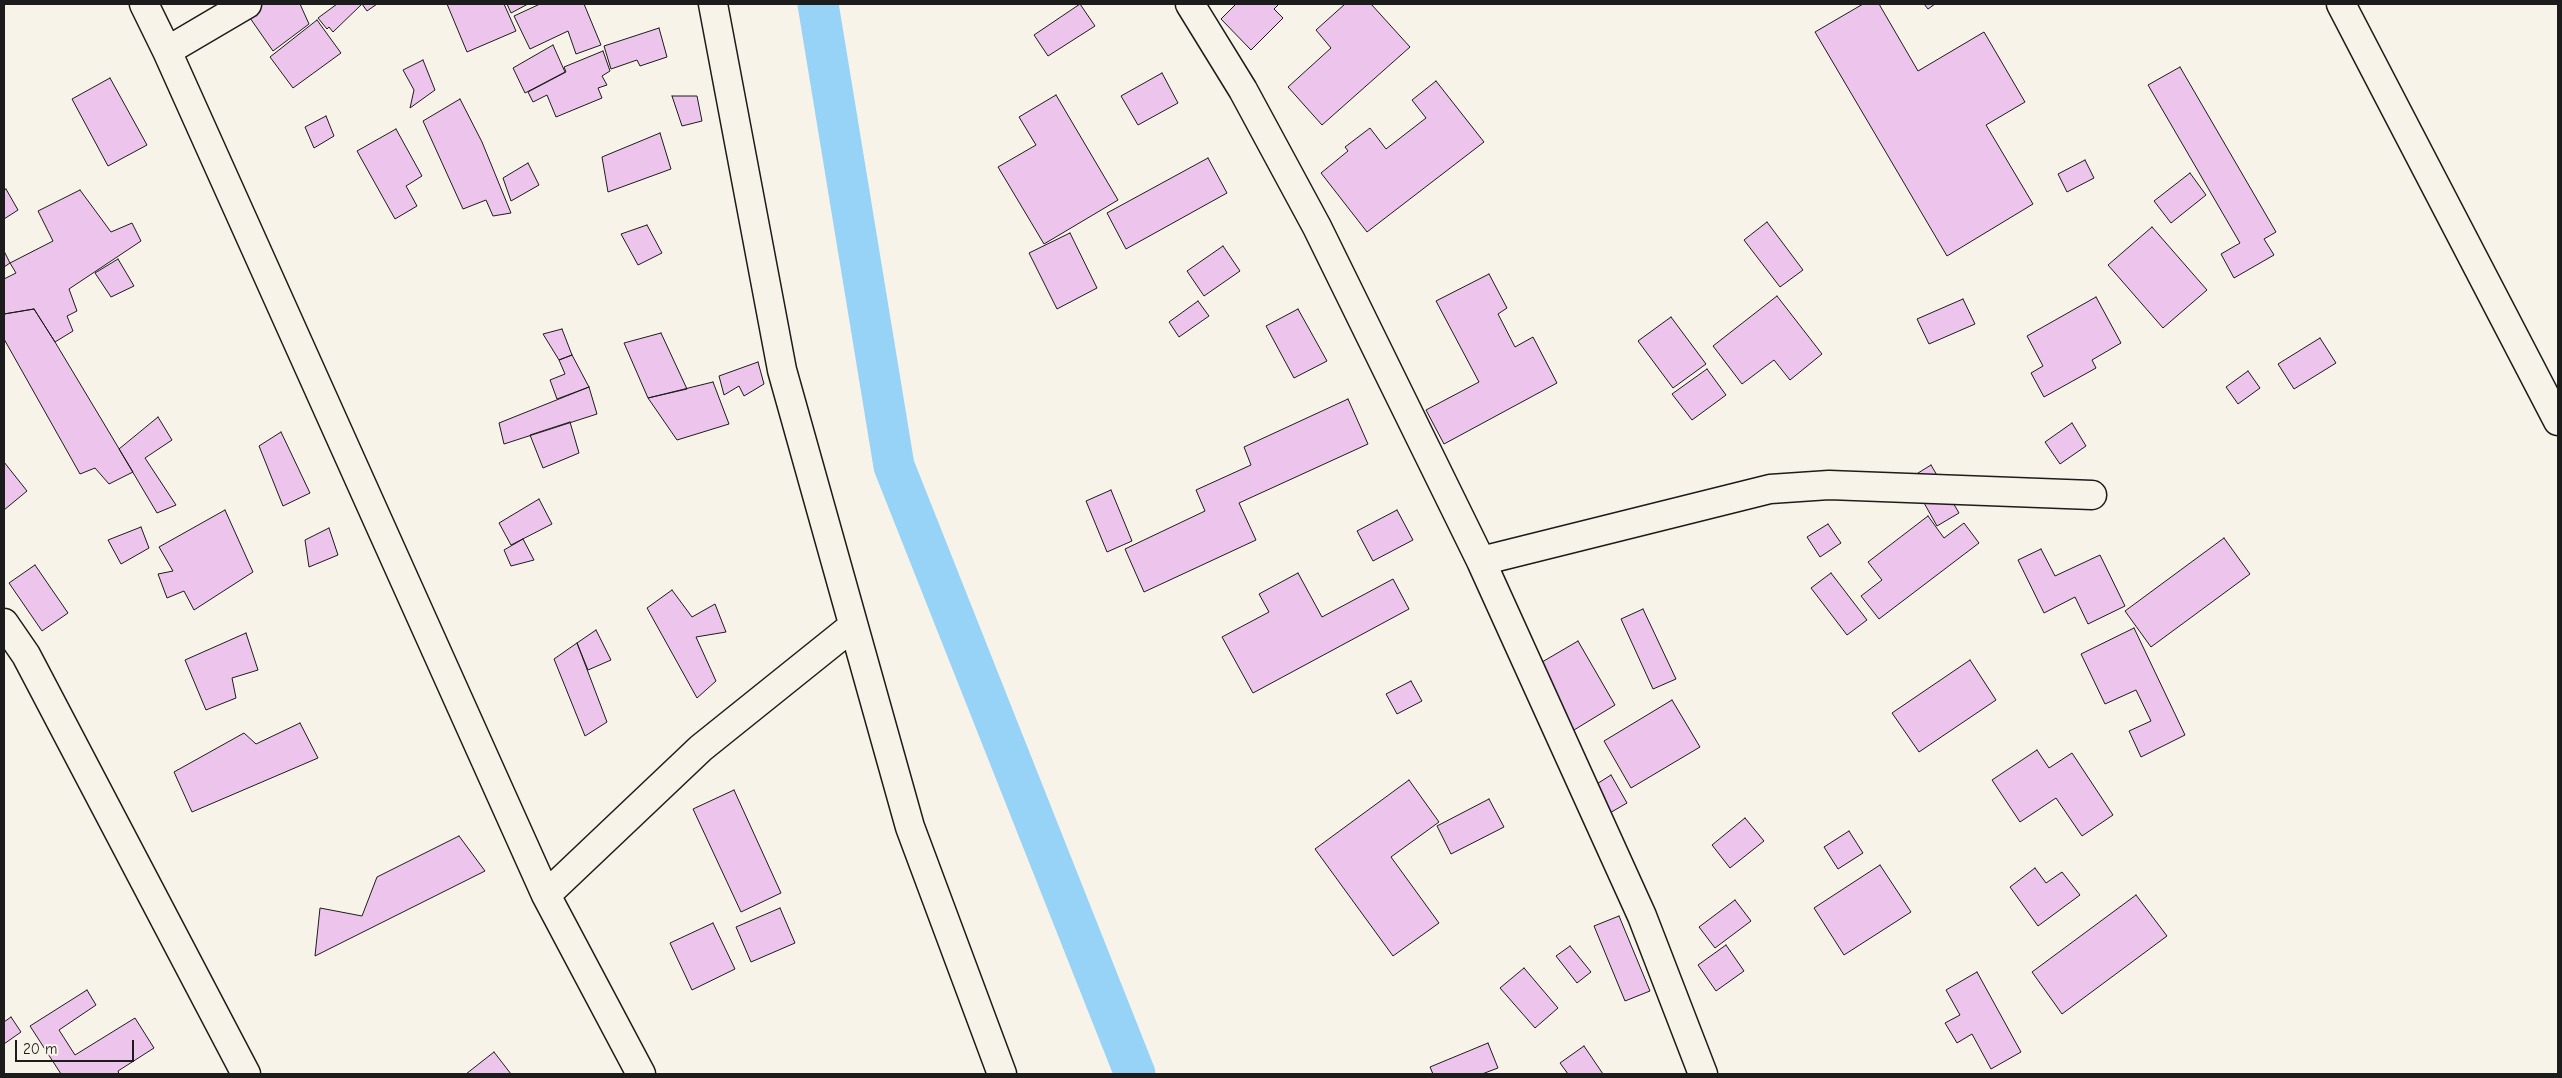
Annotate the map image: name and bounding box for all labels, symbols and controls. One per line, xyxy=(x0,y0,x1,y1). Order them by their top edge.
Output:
scale bar xyxy=(18,1030,136,1062)
text: 20 m xyxy=(23,1040,57,1058)

